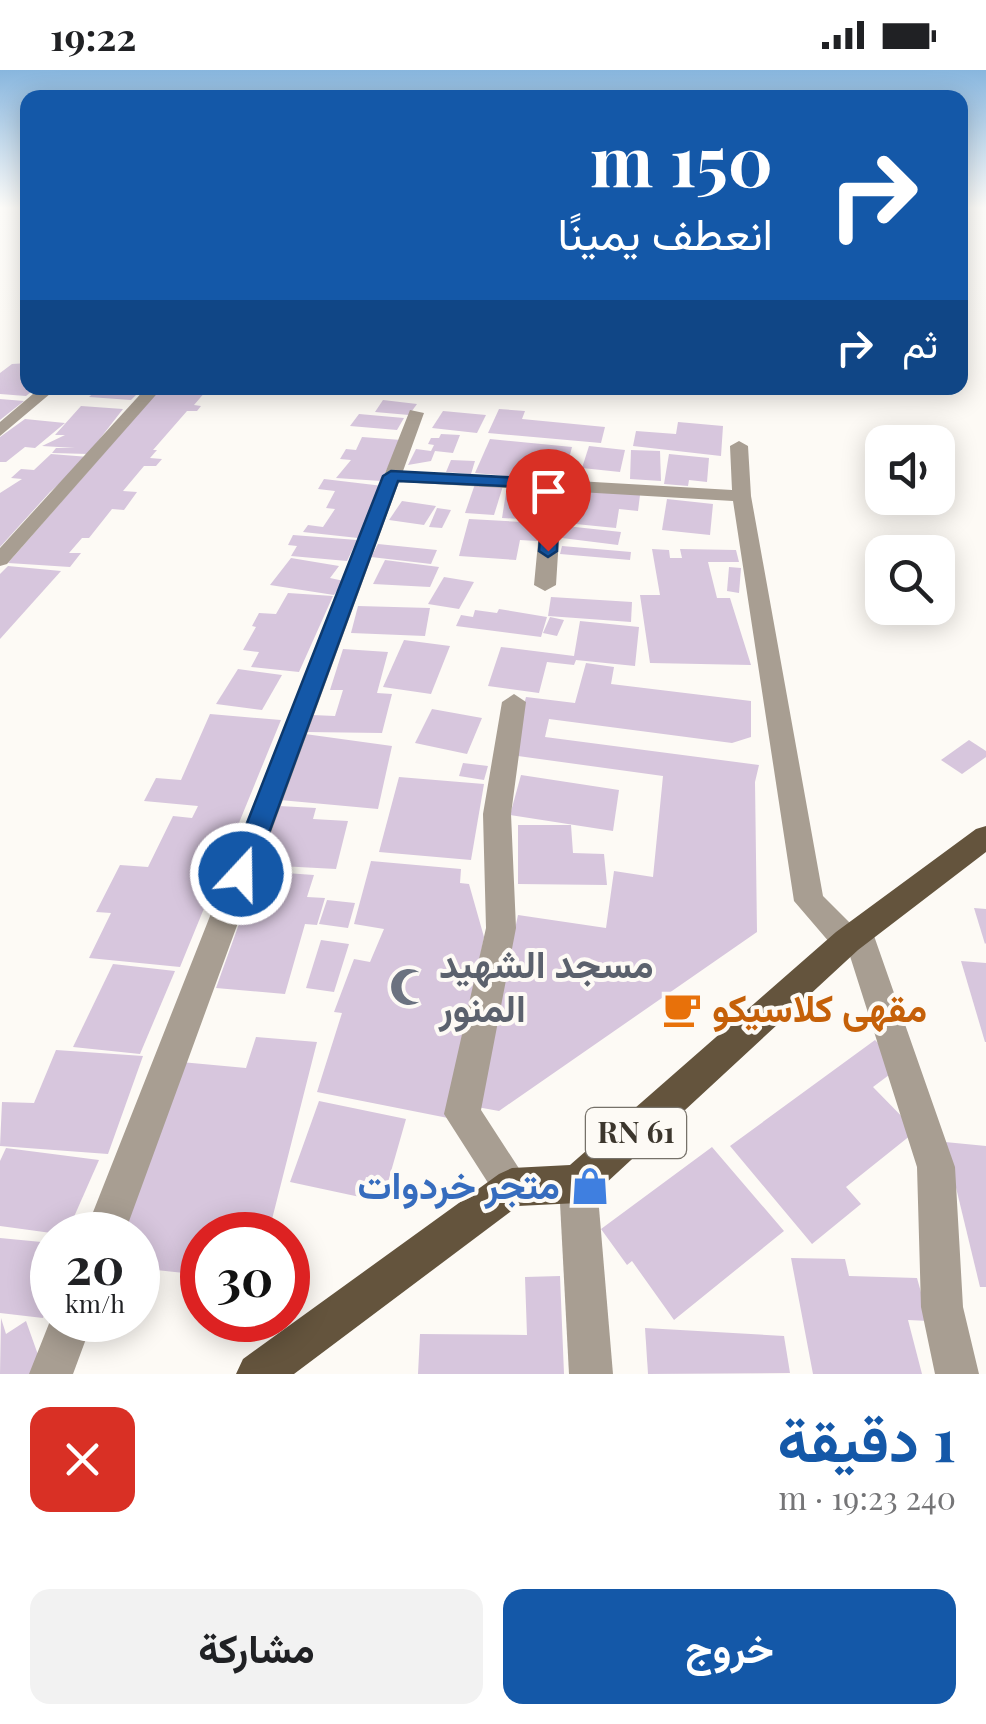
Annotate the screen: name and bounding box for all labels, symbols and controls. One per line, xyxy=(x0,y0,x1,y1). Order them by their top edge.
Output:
text: 19:22 xyxy=(50,10,136,61)
text: 150 m xyxy=(590,111,773,205)
icon: right xyxy=(808,130,938,260)
text: انعطف يمينًا xyxy=(558,201,773,261)
text: ثم xyxy=(902,317,938,368)
icon: right xyxy=(827,320,882,375)
map controls xyxy=(865,425,955,625)
button: sound xyxy=(865,425,955,515)
pin xyxy=(506,449,591,552)
icon: arrive xyxy=(521,464,576,519)
button: search xyxy=(865,535,955,625)
position arrow xyxy=(189,822,293,926)
place label: مسجد الشهيد المنور xyxy=(438,937,654,1033)
mosque icon: مسجد الشهيد المنور xyxy=(388,966,430,1008)
place label: مقهى كلاسيكو xyxy=(712,981,927,1033)
cafe icon: مقهى كلاسيكو xyxy=(661,988,703,1030)
road number: RN 61 xyxy=(586,1108,686,1158)
place label: متجر خردوات xyxy=(358,1158,560,1210)
shop icon: متجر خردوات xyxy=(569,1165,611,1207)
speed limit sign: 30 xyxy=(180,1212,310,1342)
text: 20 xyxy=(66,1231,124,1298)
text: km/h xyxy=(65,1286,125,1319)
text: 1 دقيقة xyxy=(778,1397,956,1477)
button: close xyxy=(30,1407,135,1512)
text: 240 m · 19:23 xyxy=(778,1475,956,1518)
button: مشاركة xyxy=(30,1589,483,1704)
button: خروج xyxy=(503,1589,956,1704)

